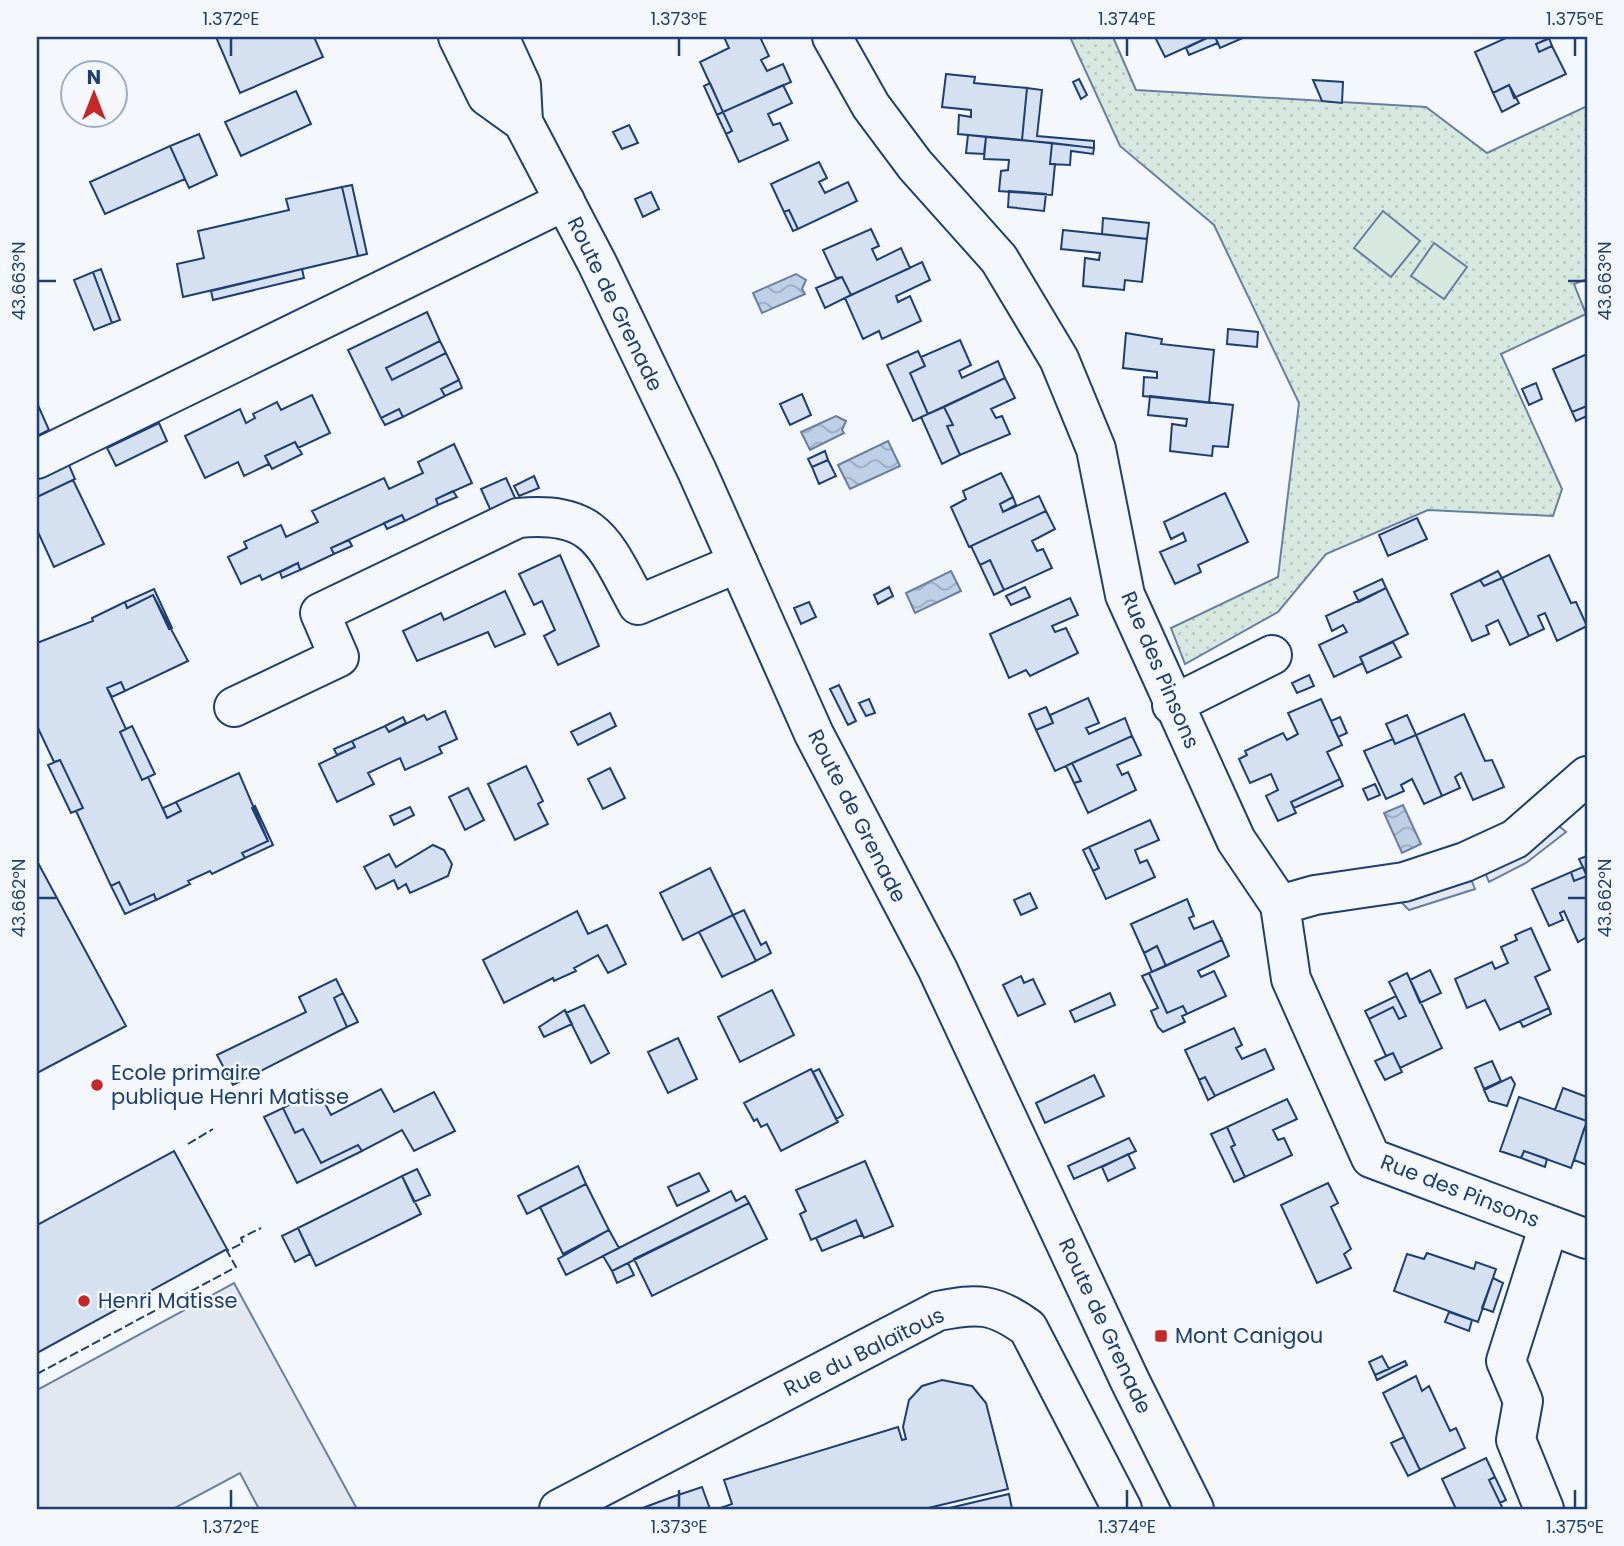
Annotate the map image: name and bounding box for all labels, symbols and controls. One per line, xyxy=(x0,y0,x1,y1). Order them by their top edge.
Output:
text: 1.372°E xyxy=(203,6,259,31)
text: 1.373°E xyxy=(650,6,708,31)
text: 1.374°E xyxy=(1098,6,1156,31)
text: 1.375°E xyxy=(1546,6,1604,31)
north arrow xyxy=(60,60,130,130)
text: N xyxy=(87,64,101,91)
street label: Route de Grenade xyxy=(561,212,670,396)
text: 43.663°N xyxy=(6,241,31,321)
text: 43.663°N xyxy=(1592,241,1617,321)
street label: Rue des Pinsons xyxy=(1114,587,1207,753)
street label: Route de Grenade xyxy=(801,724,914,907)
text: 43.662°N xyxy=(6,859,31,937)
text: 43.662°N xyxy=(1592,859,1617,937)
place label: Ecole primaire publique Henri Matisse xyxy=(111,1058,349,1111)
marker: Ecole primaire publique Henri Matisse xyxy=(89,1077,105,1093)
street label: Rue des Pinsons xyxy=(1376,1147,1544,1234)
street label: Route de Grenade xyxy=(1052,1233,1159,1418)
place label: Henri Matisse xyxy=(98,1286,238,1315)
marker: Henri Matisse xyxy=(76,1293,92,1309)
street label: Rue du Balaïtous xyxy=(779,1300,949,1403)
place label: Mont Canigou xyxy=(1175,1321,1323,1350)
marker: Mont Canigou xyxy=(1153,1328,1169,1344)
text: 1.372°E xyxy=(203,1514,259,1539)
text: 1.373°E xyxy=(650,1514,708,1539)
text: 1.374°E xyxy=(1098,1514,1156,1539)
text: 1.375°E xyxy=(1546,1514,1604,1539)

